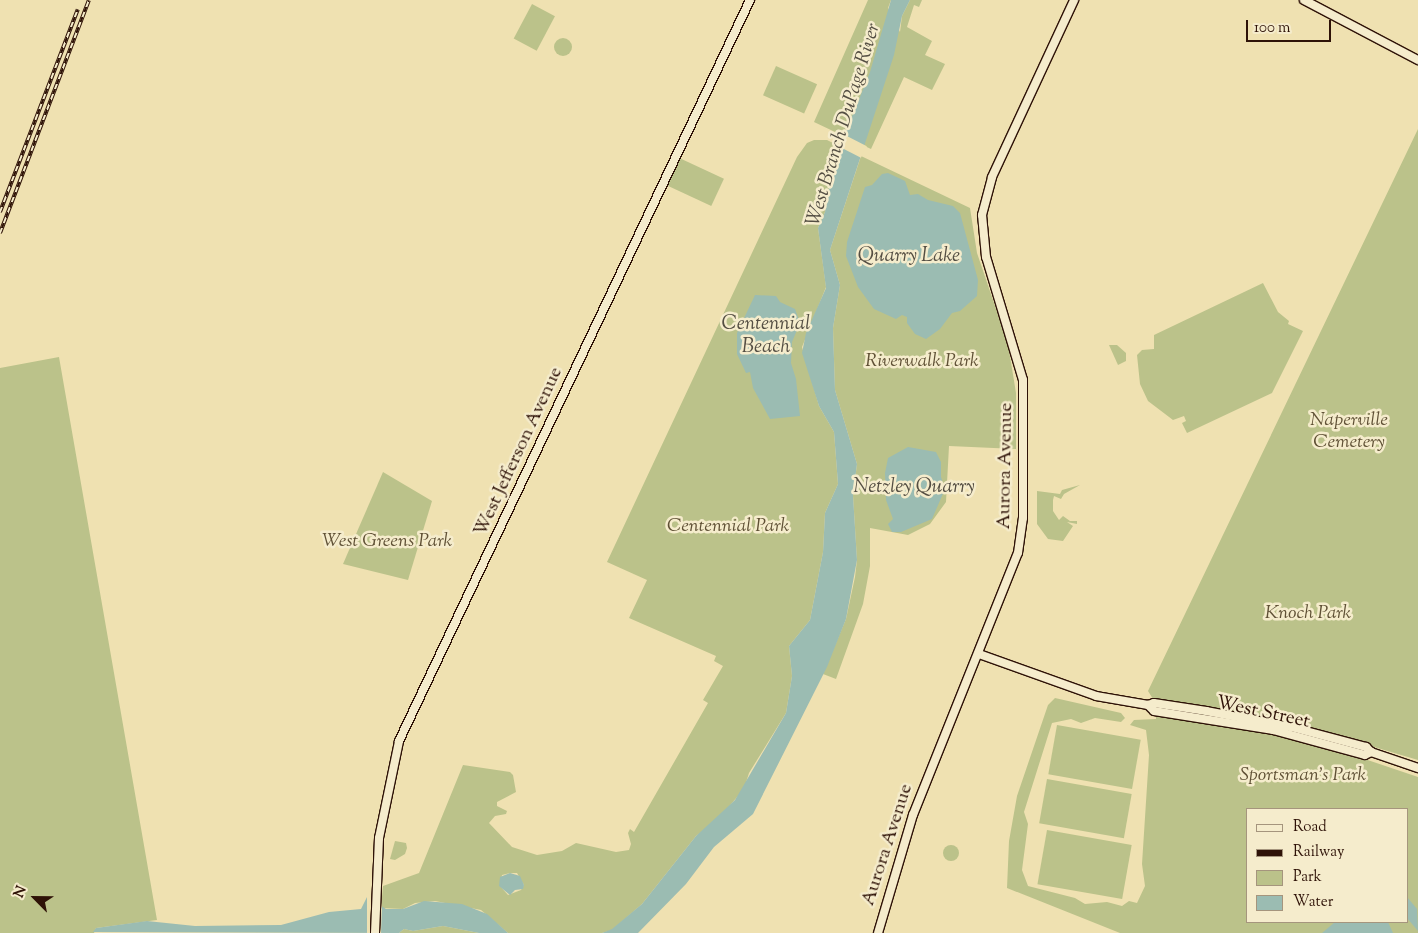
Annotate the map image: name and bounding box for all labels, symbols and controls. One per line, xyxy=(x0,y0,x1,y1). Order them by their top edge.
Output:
scale bar xyxy=(1248,10,1333,42)
text: 100 m xyxy=(1254,18,1290,39)
water label: West Branch DuPage River xyxy=(802,21,886,229)
water label: Quarry Lake xyxy=(858,244,960,268)
water label: Centennial Beach xyxy=(722,312,810,359)
park label: Riverwalk Park xyxy=(865,351,979,373)
street label: West Jefferson Avenue xyxy=(470,364,568,540)
street label: Aurora Avenue xyxy=(993,402,1019,530)
park label: Naperville Cemetery xyxy=(1310,410,1388,454)
water label: Netzley Quarry xyxy=(853,475,975,499)
park label: Centennial Park xyxy=(667,516,789,538)
park label: West Greens Park xyxy=(322,531,452,553)
park label: Knoch Park xyxy=(1265,603,1351,625)
street label: West Street xyxy=(1214,692,1312,734)
park label: Sportsman's Park xyxy=(1240,765,1366,787)
street label: Aurora Avenue xyxy=(858,781,918,909)
legend xyxy=(1246,808,1408,923)
text: Road xyxy=(1293,817,1327,838)
text: Railway xyxy=(1293,842,1344,863)
text: Park xyxy=(1293,867,1322,888)
north arrow xyxy=(10,873,60,923)
text: N xyxy=(10,883,33,901)
text: Water xyxy=(1293,892,1333,913)

